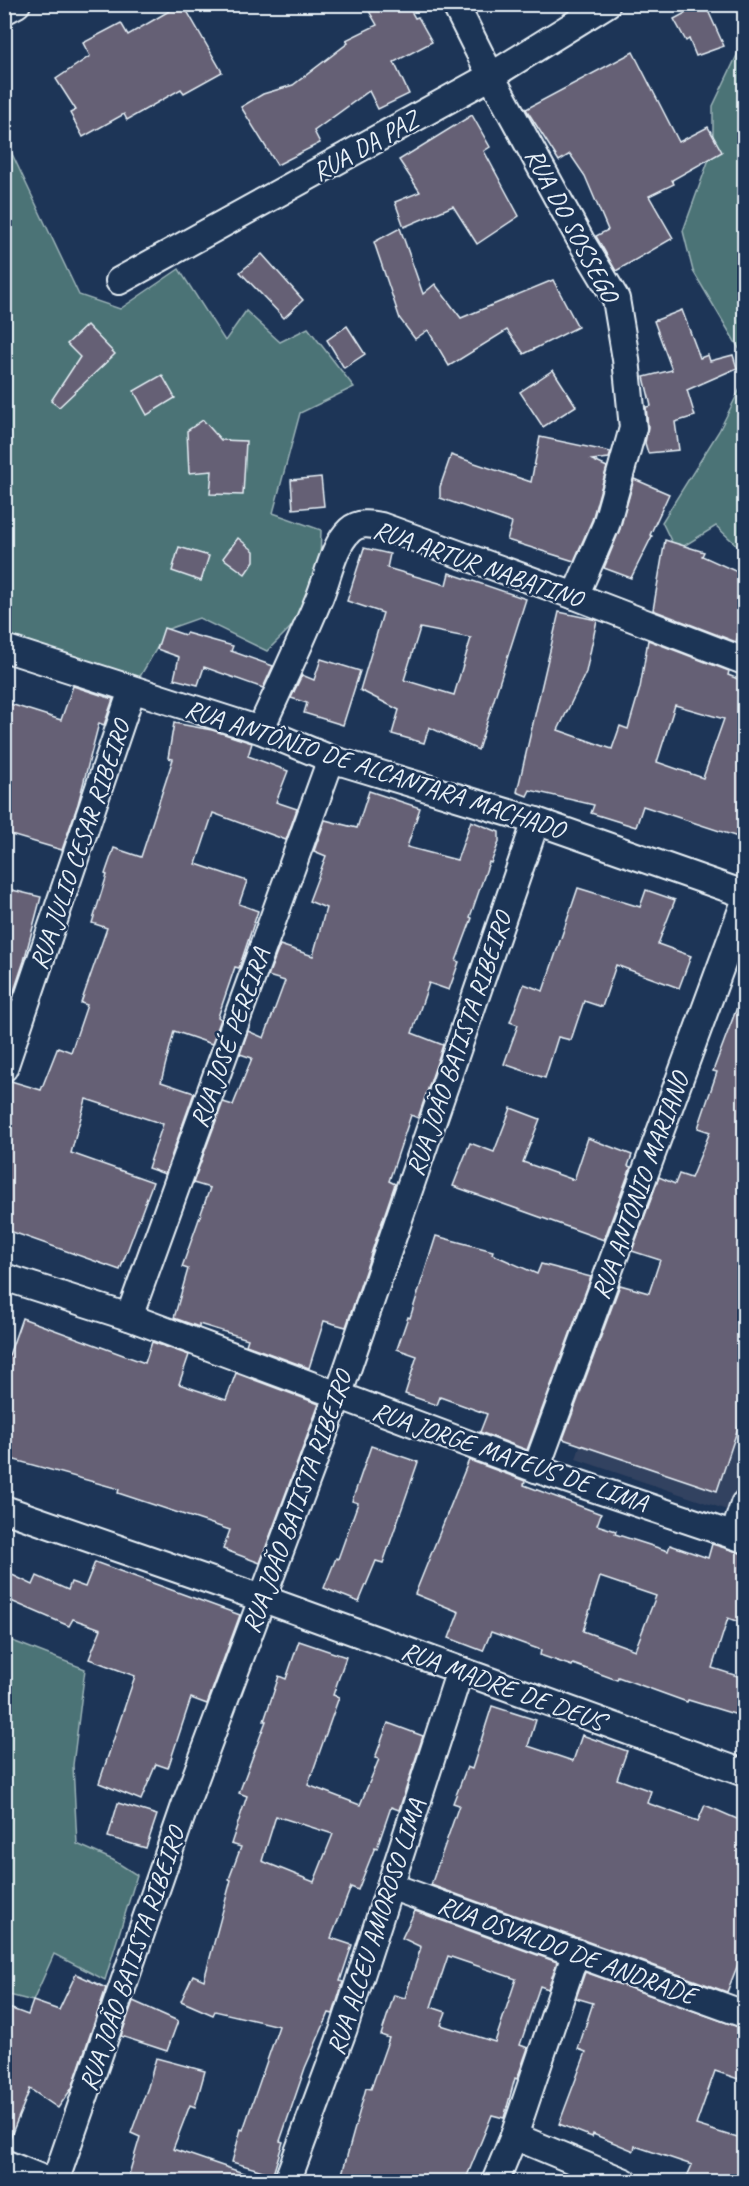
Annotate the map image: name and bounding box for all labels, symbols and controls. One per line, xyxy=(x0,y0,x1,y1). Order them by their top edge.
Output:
street label: RUA DA PAZ xyxy=(306,101,428,189)
street label: RUA DO SOSSEGO xyxy=(518,143,628,310)
street label: RUA ARTUR NABATINO xyxy=(369,513,590,616)
street label: RUA ANTÔNIO DE ALCANTARA MACHADO xyxy=(181,692,572,847)
street label: RUA JULIO CESAR RIBEIRO xyxy=(22,713,139,974)
street label: RUA JOÃO BATISTA RIBEIRO xyxy=(398,905,521,1180)
street label: RUA JOSÉ PEREIRA xyxy=(182,942,278,1132)
street label: RUA ANTONIO MARIANO xyxy=(584,1065,697,1304)
street label: RUA JOÃO BATISTA RIBEIRO xyxy=(234,1364,361,1638)
street label: RUA JORGE MATEUS DE LIMA xyxy=(368,1394,654,1520)
street label: RUA MADRE DE DEUS xyxy=(397,1634,614,1740)
street label: RUA ALCEU AMOROSO LIMA xyxy=(319,1794,433,2059)
street label: RUA JOÃO BATISTA RIBEIRO xyxy=(71,1820,194,2095)
street label: RUA OSVALDO DE ANDRADE xyxy=(434,1888,704,2013)

